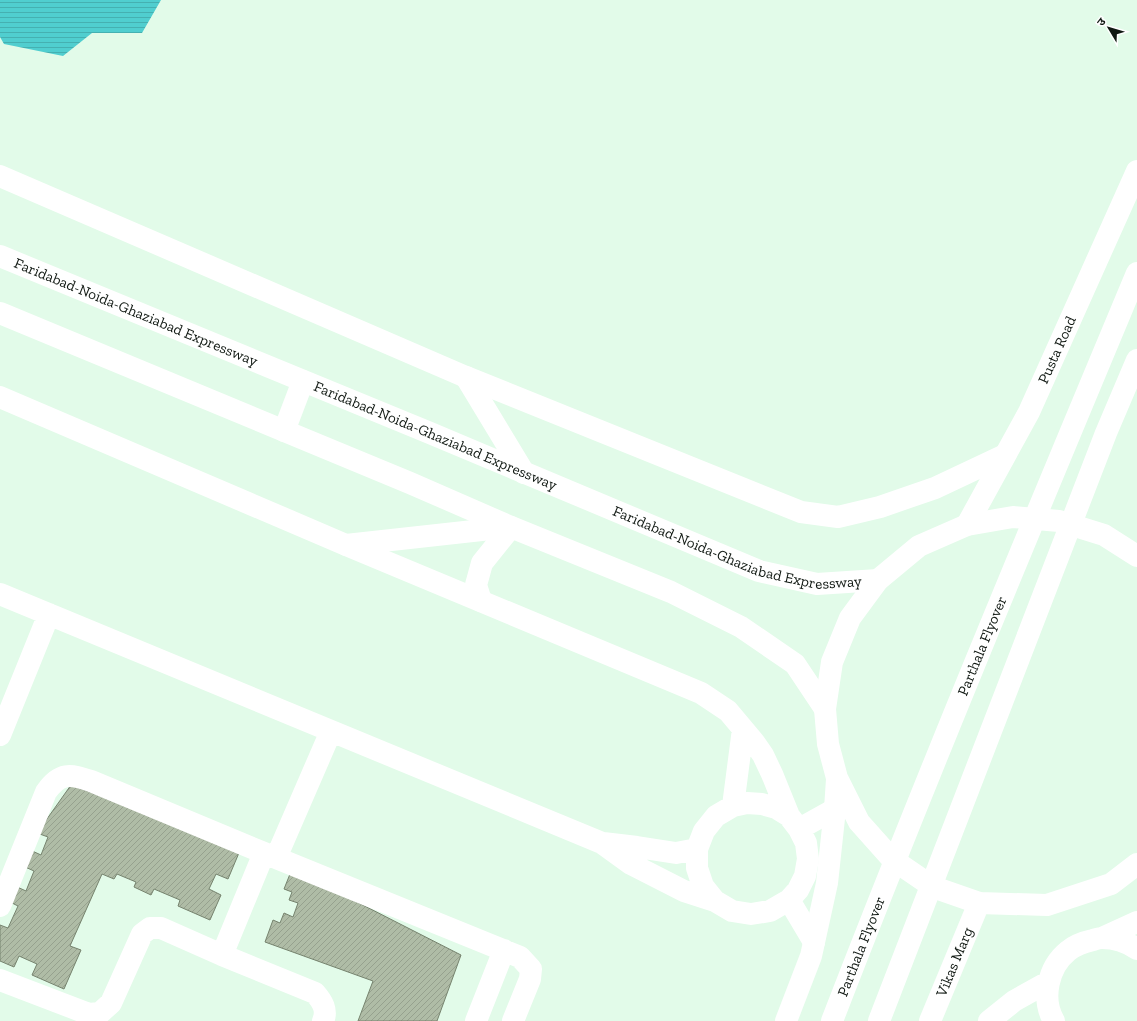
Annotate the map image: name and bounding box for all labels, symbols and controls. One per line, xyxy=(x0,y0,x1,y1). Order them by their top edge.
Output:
north arrow xyxy=(1089,8,1129,48)
text: उ xyxy=(1094,15,1109,29)
street label: Faridabad-Noida-Ghaziabad Expressway xyxy=(12,254,261,370)
street label: Pusta Road xyxy=(1034,313,1080,386)
street label: Faridabad-Noida-Ghaziabad Expressway xyxy=(311,377,560,494)
street label: Faridabad-Noida-Ghaziabad Expressway xyxy=(610,502,862,593)
street label: Parthala Flyover xyxy=(954,594,1010,698)
street label: Parthala Flyover xyxy=(833,894,889,999)
street label: Vikas Marg xyxy=(932,924,977,1000)

